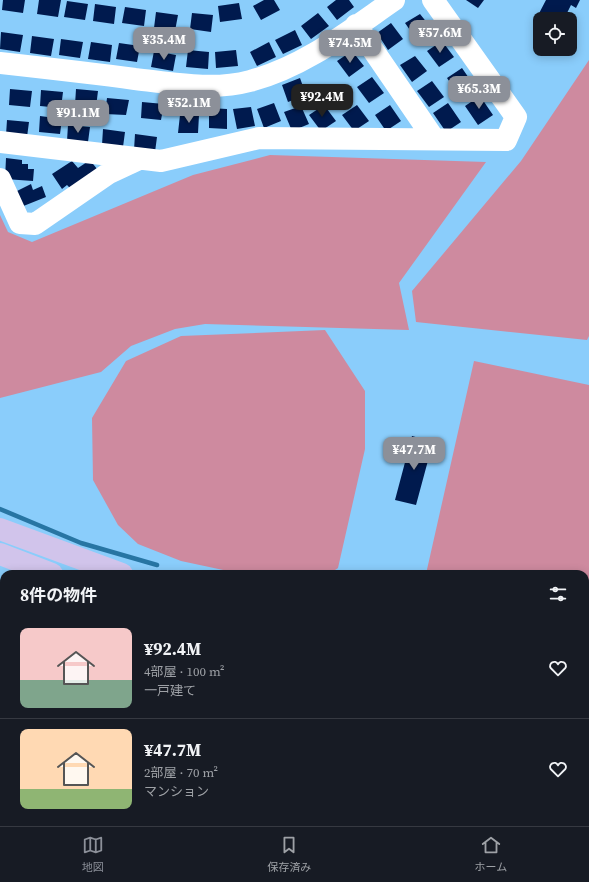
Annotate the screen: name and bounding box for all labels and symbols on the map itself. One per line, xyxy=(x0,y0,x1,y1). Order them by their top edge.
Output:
pin: ¥57.6M xyxy=(407,20,473,54)
pin: ¥35.4M xyxy=(131,27,197,61)
pin: ¥74.5M xyxy=(317,30,383,64)
pin: ¥65.3M xyxy=(446,76,512,110)
pin: ¥92.4M xyxy=(289,84,355,118)
pin: ¥52.1M xyxy=(156,90,222,124)
pin: ¥91.1M xyxy=(45,100,111,134)
pin: ¥47.7M xyxy=(381,437,447,471)

